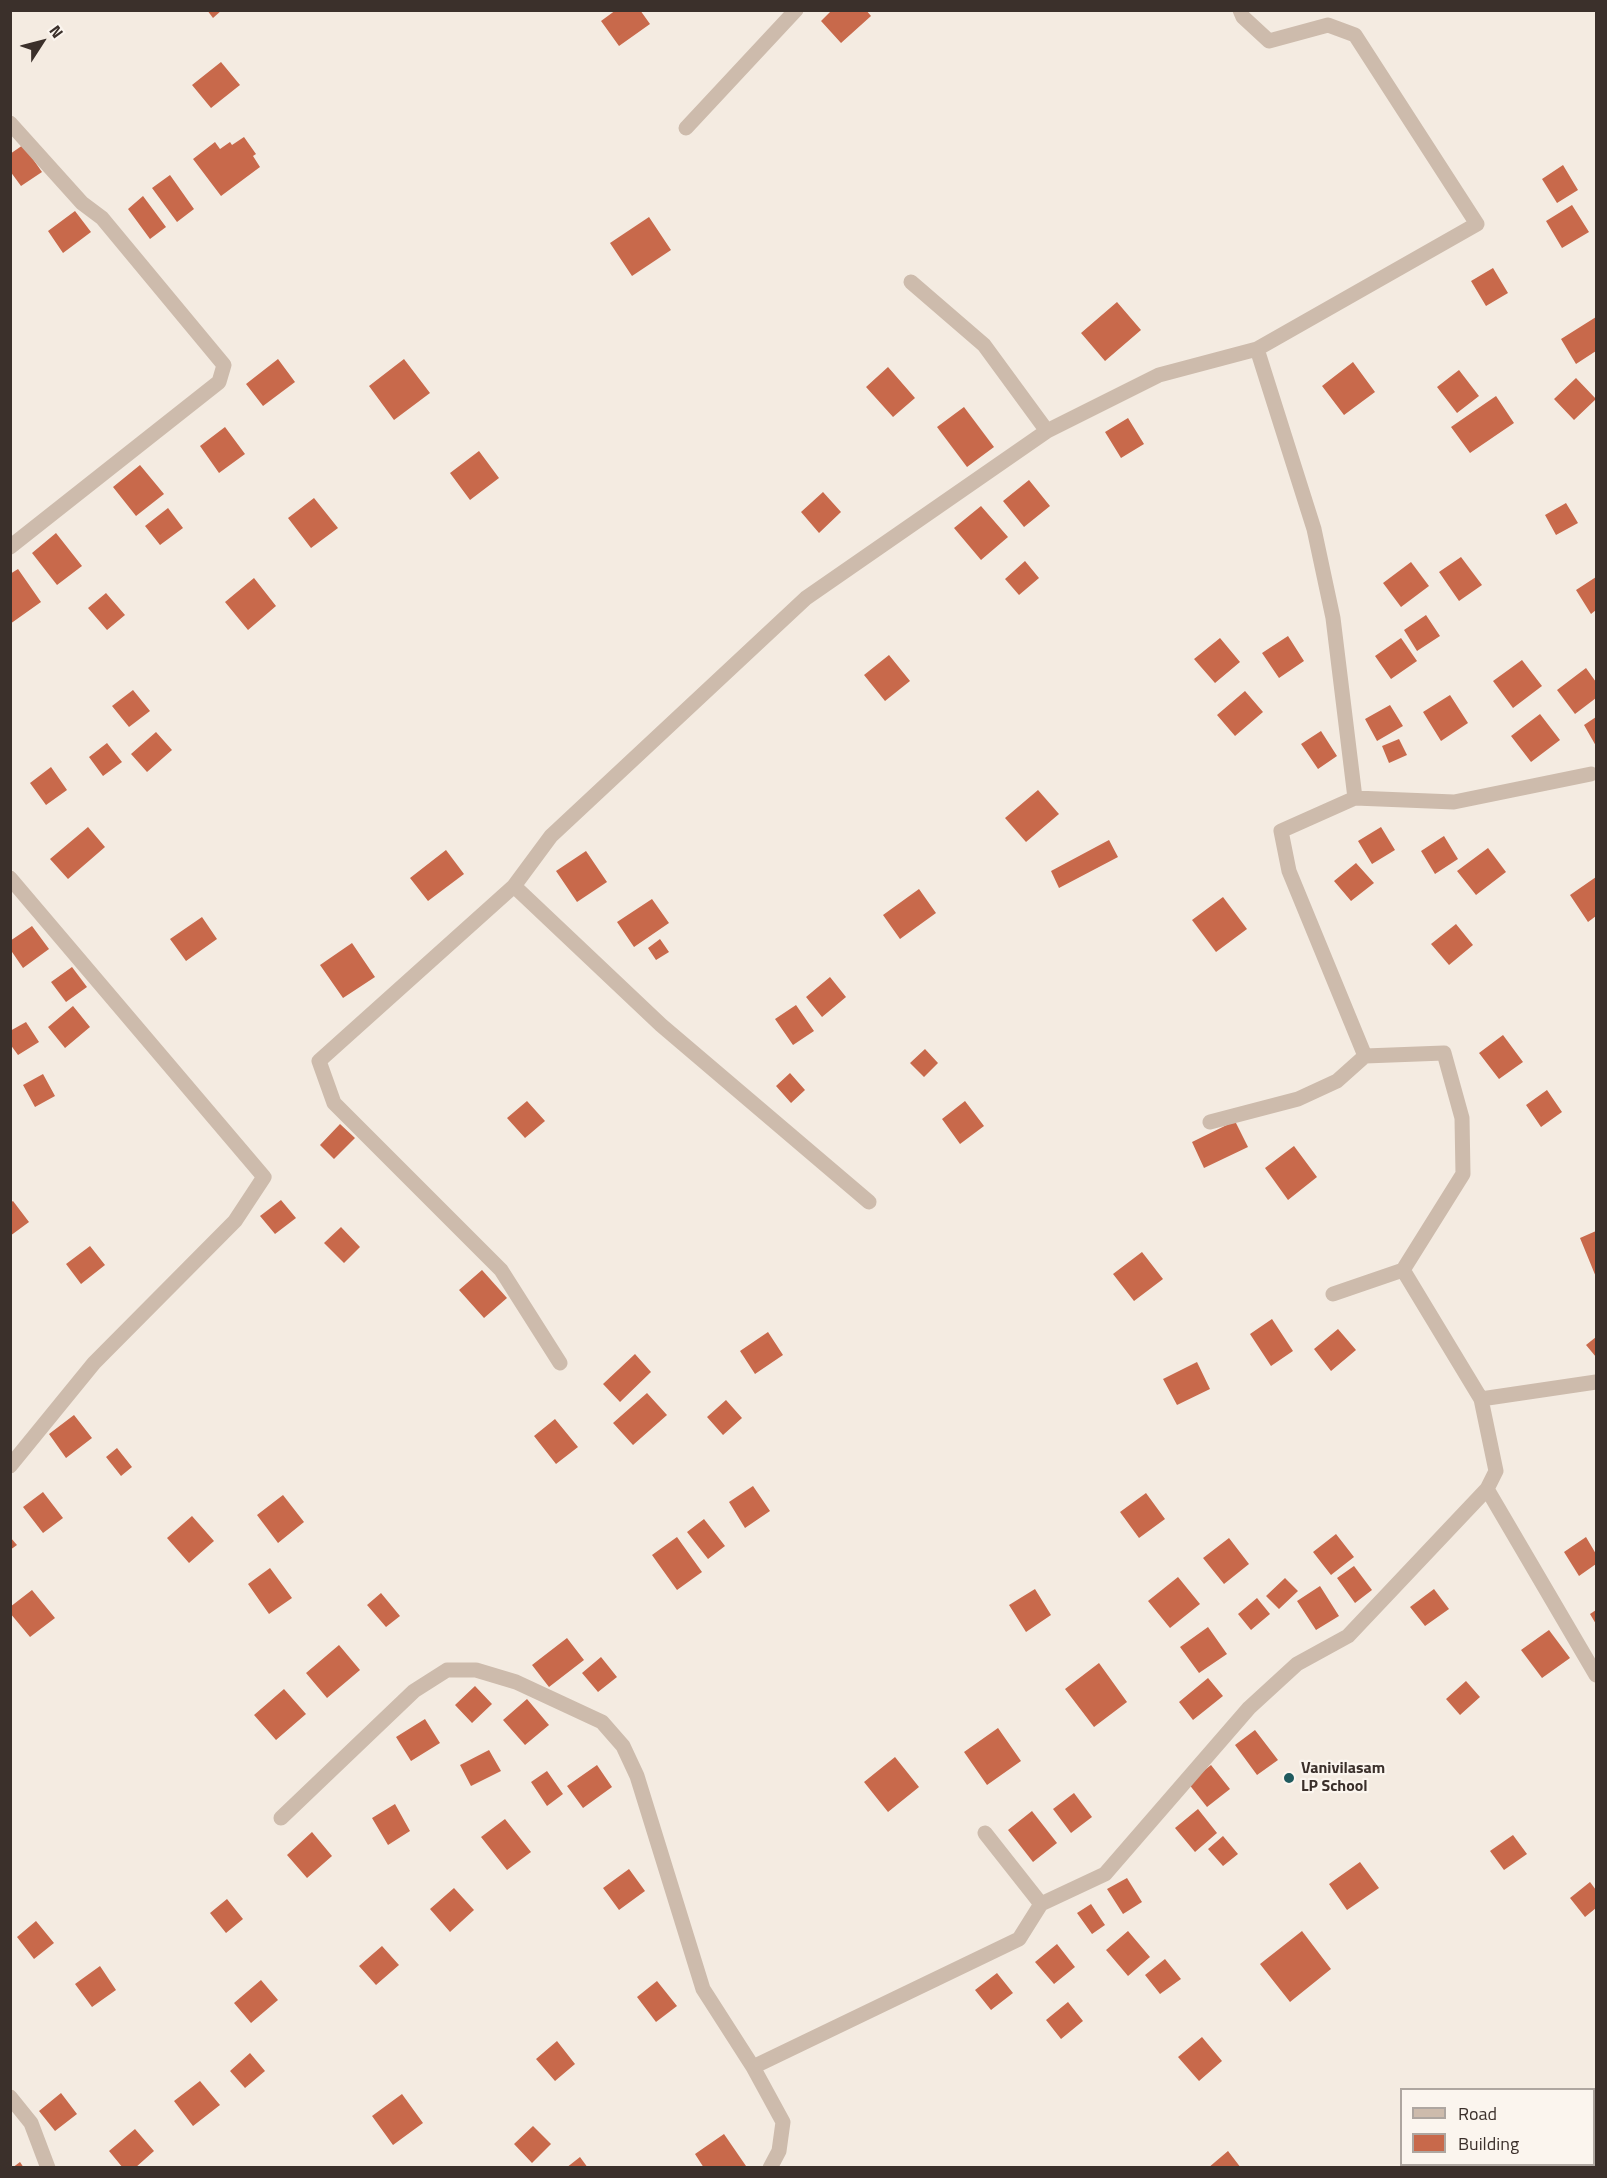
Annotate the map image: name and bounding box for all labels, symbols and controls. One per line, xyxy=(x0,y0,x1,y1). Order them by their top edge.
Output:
north arrow xyxy=(12,12,72,72)
text: N xyxy=(44,20,70,43)
place label: Vanivilasam LP School xyxy=(1301,1759,1385,1797)
marker: Vanivilasam LP School xyxy=(1282,1771,1296,1785)
legend xyxy=(1400,2088,1595,2166)
text: Road xyxy=(1458,2100,1497,2127)
text: Building xyxy=(1458,2130,1519,2157)

